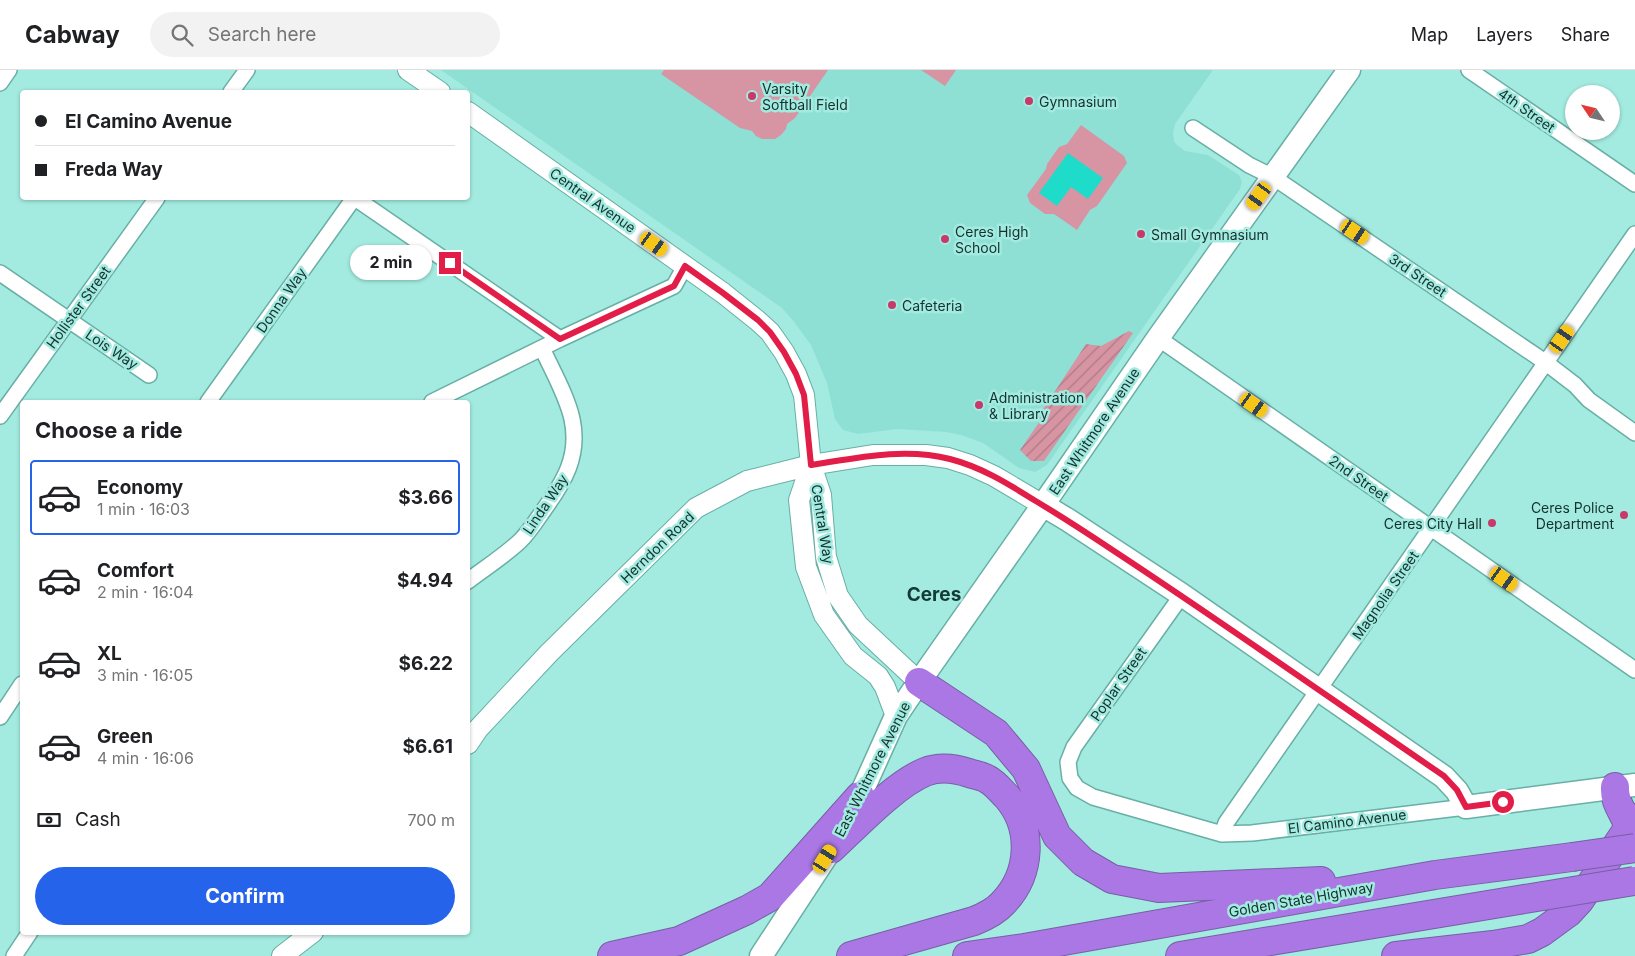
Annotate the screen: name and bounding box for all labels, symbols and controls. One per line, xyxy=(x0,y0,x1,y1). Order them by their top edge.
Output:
search box xyxy=(150,12,500,57)
text: Cabway xyxy=(25,20,120,49)
icon: search xyxy=(168,21,196,49)
text: Search here xyxy=(208,23,316,46)
text: Map xyxy=(1411,24,1448,45)
text: Layers xyxy=(1476,24,1533,45)
text: Share xyxy=(1561,24,1610,45)
place label: Varsity Softball Field xyxy=(762,80,848,113)
street label: 4th Street xyxy=(1495,84,1559,136)
north arrow xyxy=(1565,85,1620,140)
map controls xyxy=(1565,85,1620,140)
marker: Varsity Softball Field xyxy=(746,90,758,102)
place label: Gymnasium xyxy=(1039,93,1117,110)
marker: Gymnasium xyxy=(1023,95,1035,107)
text: El Camino Avenue xyxy=(65,110,232,133)
text: Freda Way xyxy=(65,158,163,181)
street label: Central Avenue xyxy=(547,164,639,236)
car xyxy=(1244,179,1273,213)
car xyxy=(1338,217,1371,247)
place label: Ceres High School xyxy=(955,223,1029,256)
place label: Small Gymnasium xyxy=(1151,226,1269,243)
marker: Small Gymnasium xyxy=(1135,228,1147,240)
car xyxy=(637,229,670,259)
marker: Ceres High School xyxy=(939,233,951,245)
callout: 2 min xyxy=(350,246,432,280)
street label: 3rd Street xyxy=(1386,250,1450,301)
text: 2 min xyxy=(370,252,412,272)
route end xyxy=(439,252,461,274)
street label: Hollister Street xyxy=(42,262,114,352)
street label: Donna Way xyxy=(252,264,310,336)
place label: Cafeteria xyxy=(902,297,962,314)
marker: Cafeteria xyxy=(886,299,898,311)
car xyxy=(1547,322,1576,356)
street label: Lois Way xyxy=(83,325,142,373)
street label: East Whitmore Avenue xyxy=(1045,364,1143,498)
place label: Administration & Library xyxy=(989,389,1084,422)
car xyxy=(1237,390,1270,420)
marker: Administration & Library xyxy=(973,399,985,411)
text: Choose a ride xyxy=(35,417,183,443)
street label: 2nd Street xyxy=(1326,451,1392,505)
street label: Linda Way xyxy=(519,471,571,537)
icon: car xyxy=(37,475,82,520)
text: Economy xyxy=(97,476,183,499)
street label: Central Way xyxy=(808,483,838,565)
text: $3.66 xyxy=(398,486,453,509)
text: 1 min · 16:03 xyxy=(97,499,190,519)
place label: Ceres Police Department xyxy=(1531,499,1614,532)
street label: Herndon Road xyxy=(617,508,697,586)
marker: Ceres Police Department xyxy=(1618,509,1630,521)
place label: Ceres City Hall xyxy=(1384,515,1482,532)
marker: Ceres City Hall xyxy=(1486,517,1498,529)
street label: Magnolia Street xyxy=(1348,547,1422,642)
icon: car xyxy=(37,558,82,603)
text: Comfort xyxy=(97,559,174,582)
car xyxy=(1487,564,1520,594)
text: $4.94 xyxy=(397,569,453,592)
text: 2 min · 16:04 xyxy=(97,582,194,602)
district label: Ceres xyxy=(907,583,961,606)
icon: car xyxy=(37,641,82,686)
text: XL xyxy=(97,642,122,665)
street label: Poplar Street xyxy=(1086,644,1150,724)
text: $6.22 xyxy=(399,652,453,675)
text: 3 min · 16:05 xyxy=(97,665,193,685)
street label: East Whitmore Avenue xyxy=(831,699,913,839)
icon: car xyxy=(37,724,82,769)
text: Green xyxy=(97,725,153,748)
text: $6.61 xyxy=(402,735,453,758)
text: 4 min · 16:06 xyxy=(97,748,194,768)
route start xyxy=(1492,791,1514,813)
street label: El Camino Avenue xyxy=(1287,805,1407,837)
icon: cash xyxy=(35,806,63,834)
text: Cash xyxy=(75,808,121,831)
text: 700 m xyxy=(407,810,455,830)
car xyxy=(810,842,839,876)
button: Confirm xyxy=(35,867,455,925)
street label: Golden State Highway xyxy=(1227,878,1375,920)

